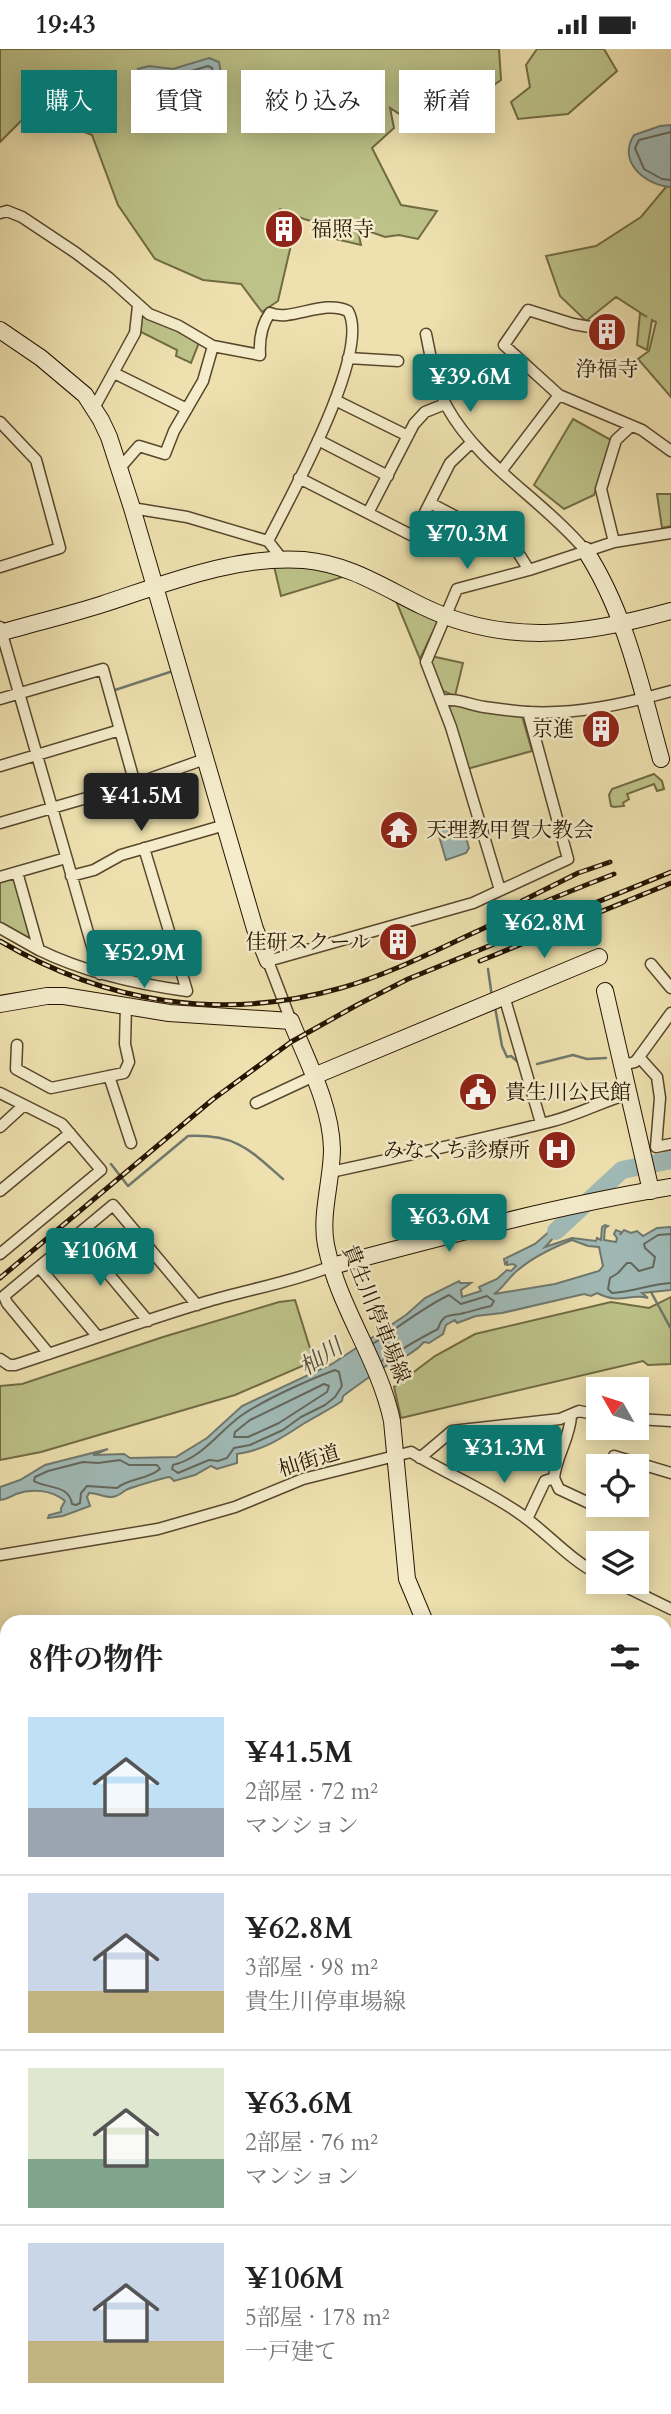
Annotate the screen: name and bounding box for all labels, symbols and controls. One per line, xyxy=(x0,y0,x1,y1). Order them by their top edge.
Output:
text: 19:43 xyxy=(35,7,96,42)
chip: 購入 xyxy=(21,70,117,133)
chip: 賃貸 xyxy=(131,70,227,133)
chip: 絞り込み xyxy=(241,70,385,133)
chip: 新着 xyxy=(399,70,495,133)
building icon: 福照寺 xyxy=(263,208,305,250)
place label: 福照寺 xyxy=(311,215,374,244)
building icon: 浄福寺 xyxy=(586,311,628,353)
pin: ¥39.6M xyxy=(413,355,527,414)
place label: 浄福寺 xyxy=(576,355,639,384)
text: ¥39.6M xyxy=(429,361,511,392)
pin: ¥70.3M xyxy=(410,511,524,571)
text: ¥70.3M xyxy=(426,518,508,549)
building icon: 京進 xyxy=(580,708,622,750)
place label: 京進 xyxy=(532,715,574,744)
pin: ¥41.5M xyxy=(84,773,198,833)
text: ¥41.5M xyxy=(100,780,182,811)
temple icon: 天理教甲賀大教会 xyxy=(378,809,420,851)
place label: 天理教甲賀大教会 xyxy=(426,816,594,845)
pin: ¥62.8M xyxy=(487,901,601,960)
text: ¥62.8M xyxy=(503,907,585,938)
building icon: 佳研スクール xyxy=(377,921,419,963)
place label: 佳研スクール xyxy=(245,928,371,957)
pin: ¥52.9M xyxy=(87,930,201,990)
text: ¥52.9M xyxy=(103,937,185,968)
public building icon: 貴生川公民館 xyxy=(457,1071,499,1113)
place label: 貴生川公民館 xyxy=(505,1078,631,1107)
hospital icon: みなくち診療所 xyxy=(536,1129,578,1171)
place label: みなくち診療所 xyxy=(383,1136,530,1165)
pin: ¥63.6M xyxy=(392,1195,506,1254)
text: ¥63.6M xyxy=(408,1201,490,1232)
pin: ¥106M xyxy=(51,1229,149,1288)
text: ¥106M xyxy=(62,1235,138,1266)
street label: 貴生川停車場線 xyxy=(335,1240,417,1388)
water label: 杣川 xyxy=(293,1330,351,1383)
north arrow xyxy=(586,1377,649,1440)
map controls xyxy=(586,1377,649,1594)
pin: ¥31.3M xyxy=(447,1425,561,1485)
text: ¥31.3M xyxy=(463,1432,545,1463)
street label: 杣街道 xyxy=(275,1438,343,1484)
button: locate xyxy=(586,1454,649,1517)
button: layers xyxy=(586,1531,649,1594)
icon: filters xyxy=(606,1638,644,1676)
text: 8件の物件 xyxy=(28,1639,163,1680)
text: ¥41.5M xyxy=(245,1732,353,1773)
icon: home xyxy=(84,1745,168,1829)
text: 2部屋 · 72 m² xyxy=(245,1776,378,1807)
text: マンション xyxy=(245,1810,359,1841)
text: ¥62.8M xyxy=(245,1908,353,1949)
icon: home xyxy=(84,1921,168,2005)
text: 3部屋 · 98 m² xyxy=(245,1952,378,1983)
text: 貴生川停車場線 xyxy=(245,1986,406,2017)
text: ¥63.6M xyxy=(245,2083,353,2124)
icon: home xyxy=(84,2096,168,2180)
text: 2部屋 · 76 m² xyxy=(245,2127,378,2158)
text: マンション xyxy=(245,2161,359,2192)
text: ¥106M xyxy=(245,2258,344,2299)
icon: home xyxy=(84,2271,168,2355)
text: 5部屋 · 178 m² xyxy=(245,2302,390,2333)
text: 一戸建て xyxy=(245,2336,337,2367)

